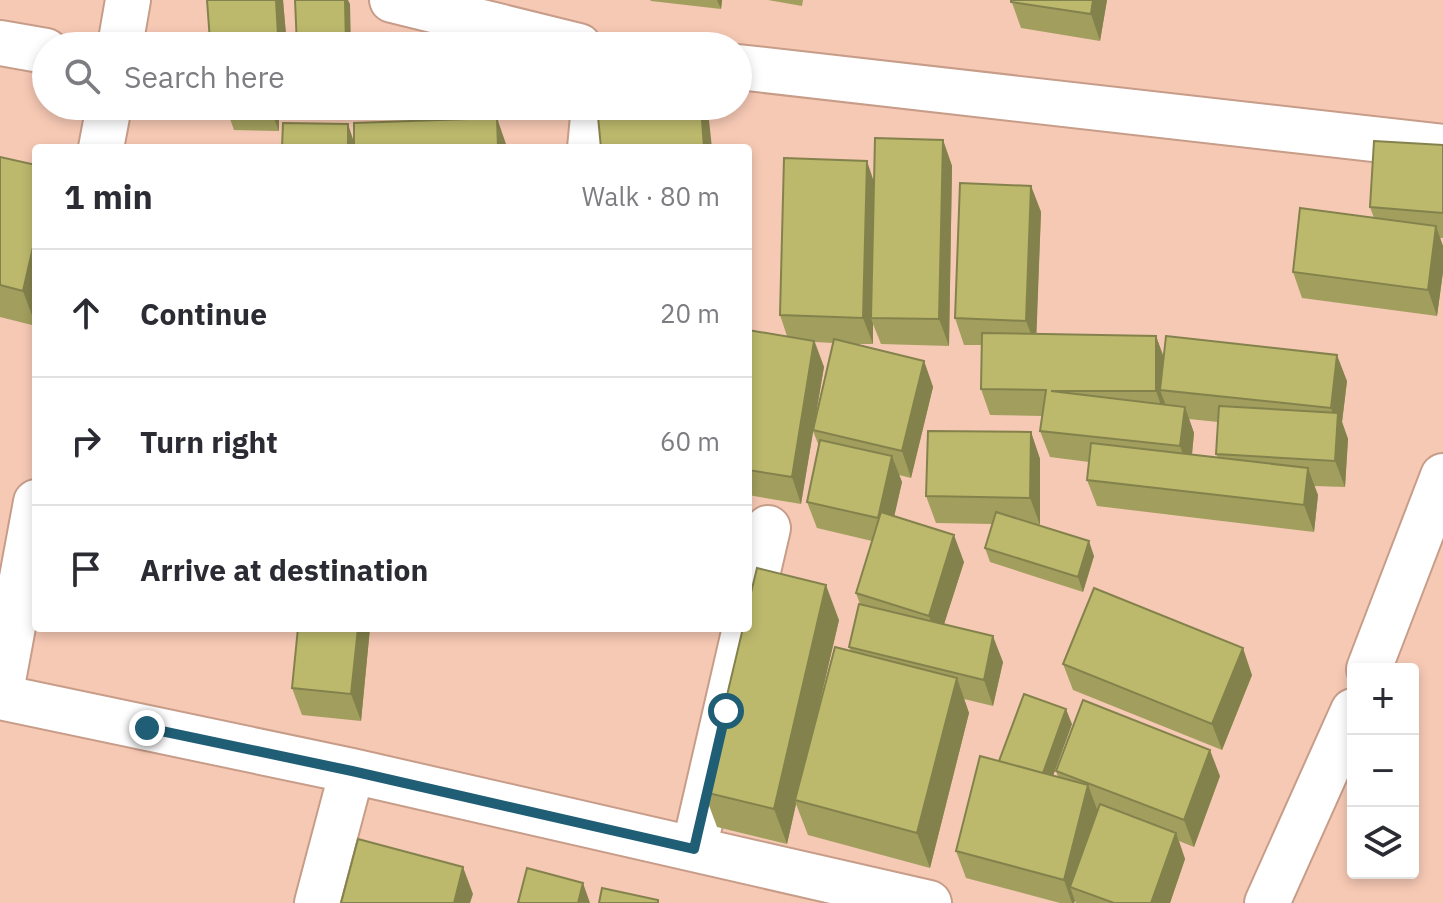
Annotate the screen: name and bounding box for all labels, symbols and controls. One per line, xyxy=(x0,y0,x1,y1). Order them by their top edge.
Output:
search box xyxy=(32,32,752,120)
icon: search xyxy=(60,54,104,98)
text: Search here xyxy=(124,57,285,96)
text: 1 min xyxy=(64,174,153,218)
text: Walk · 80 m xyxy=(582,179,720,213)
icon: ahead xyxy=(64,291,108,335)
text: Continue xyxy=(140,294,267,333)
text: 20 m xyxy=(660,296,720,330)
icon: right xyxy=(64,419,108,463)
text: Turn right xyxy=(140,422,278,461)
text: 60 m xyxy=(660,424,720,458)
icon: arrive xyxy=(64,547,108,591)
text: Arrive at destination xyxy=(140,550,428,589)
map controls xyxy=(1347,663,1419,879)
button: + xyxy=(1347,663,1419,735)
route start xyxy=(708,693,744,729)
route end xyxy=(129,710,165,746)
button: − xyxy=(1347,735,1419,807)
button: layers xyxy=(1347,807,1419,879)

